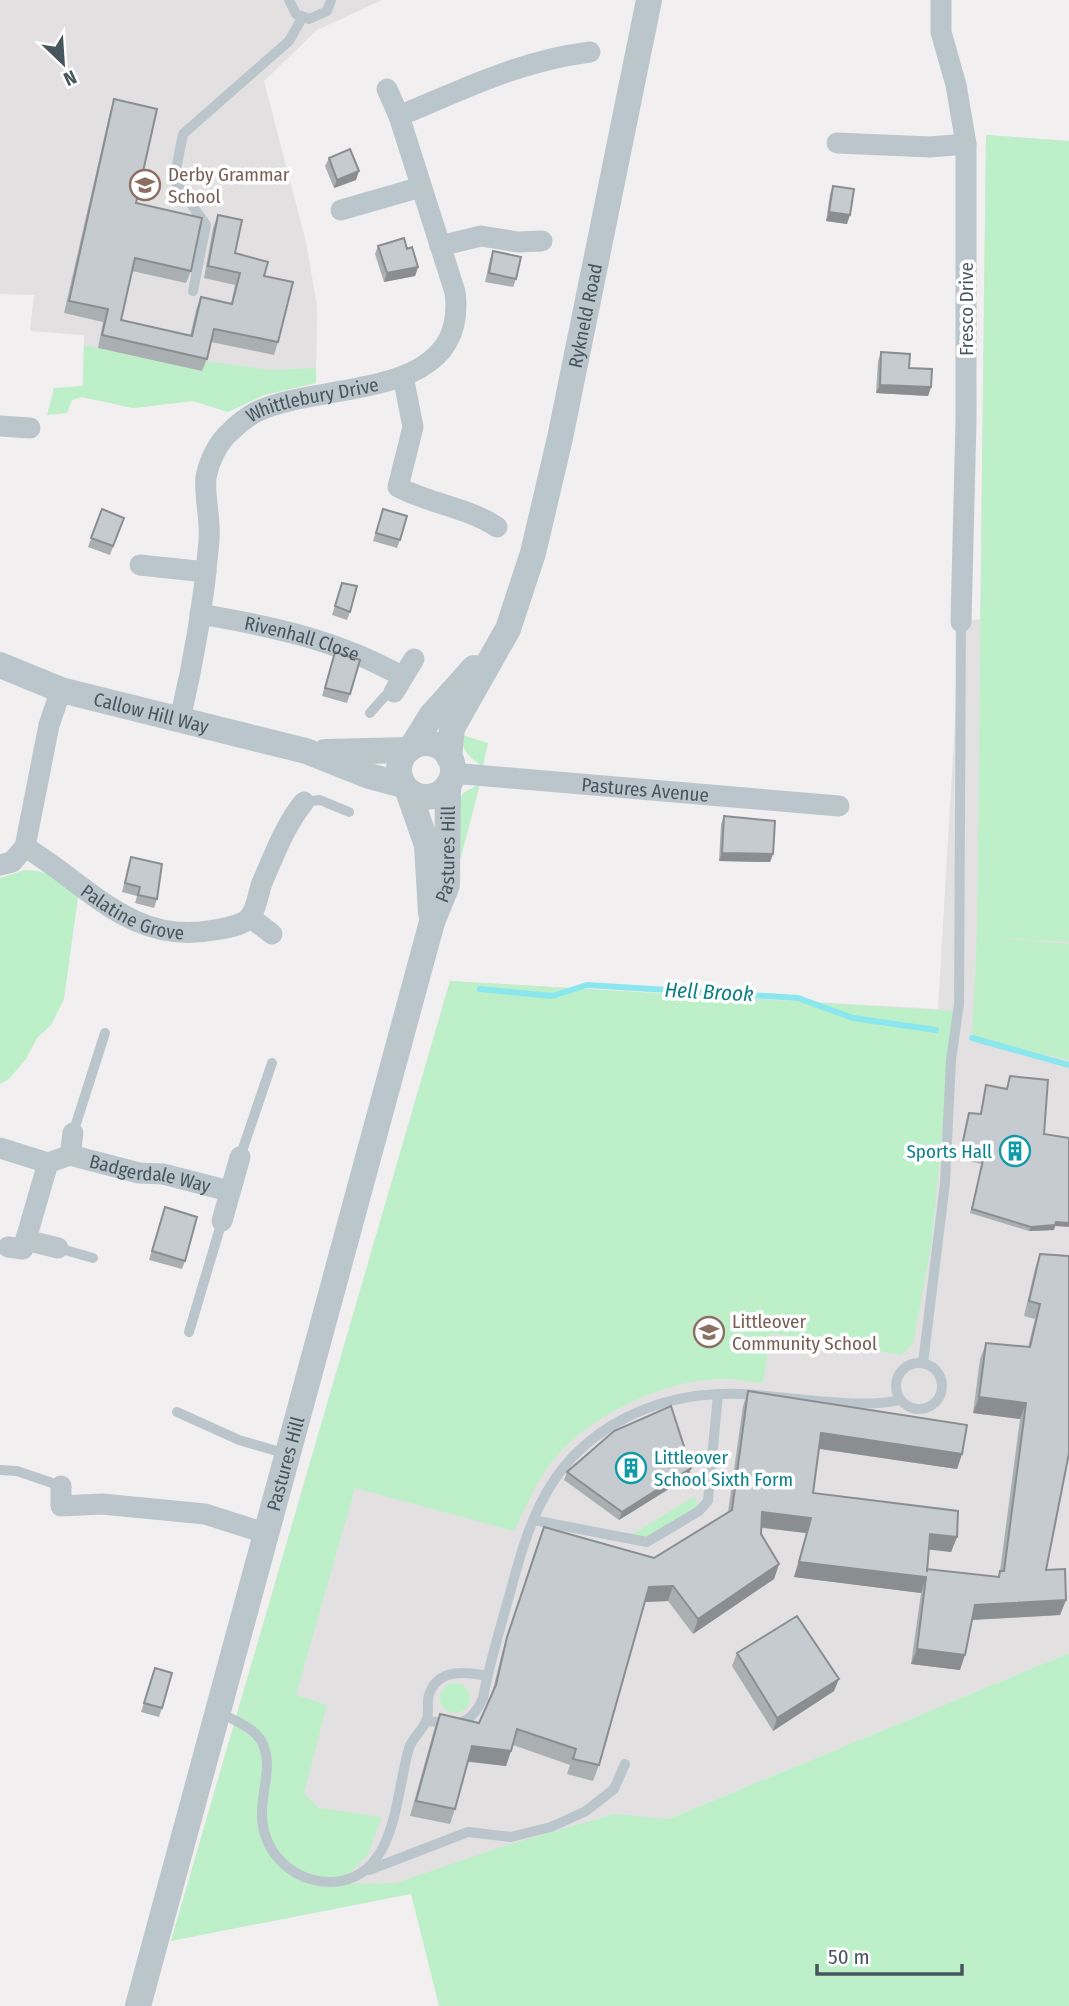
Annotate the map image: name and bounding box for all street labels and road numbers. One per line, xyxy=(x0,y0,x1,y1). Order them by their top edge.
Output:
street label: Rykneld Road xyxy=(563,261,607,370)
street label: Fresco Drive xyxy=(955,262,978,356)
street label: Whittlebury Drive xyxy=(241,372,381,427)
street label: Rivenhall Close xyxy=(243,611,363,666)
street label: Callow Hill Way xyxy=(92,687,212,738)
street label: Pastures Avenue xyxy=(581,773,710,806)
street label: Pastures Hill xyxy=(430,806,459,906)
street label: Palatine Grove xyxy=(77,879,185,944)
street label: Badgerdale Way xyxy=(87,1149,213,1197)
street label: Pastures Hill xyxy=(261,1414,309,1513)

